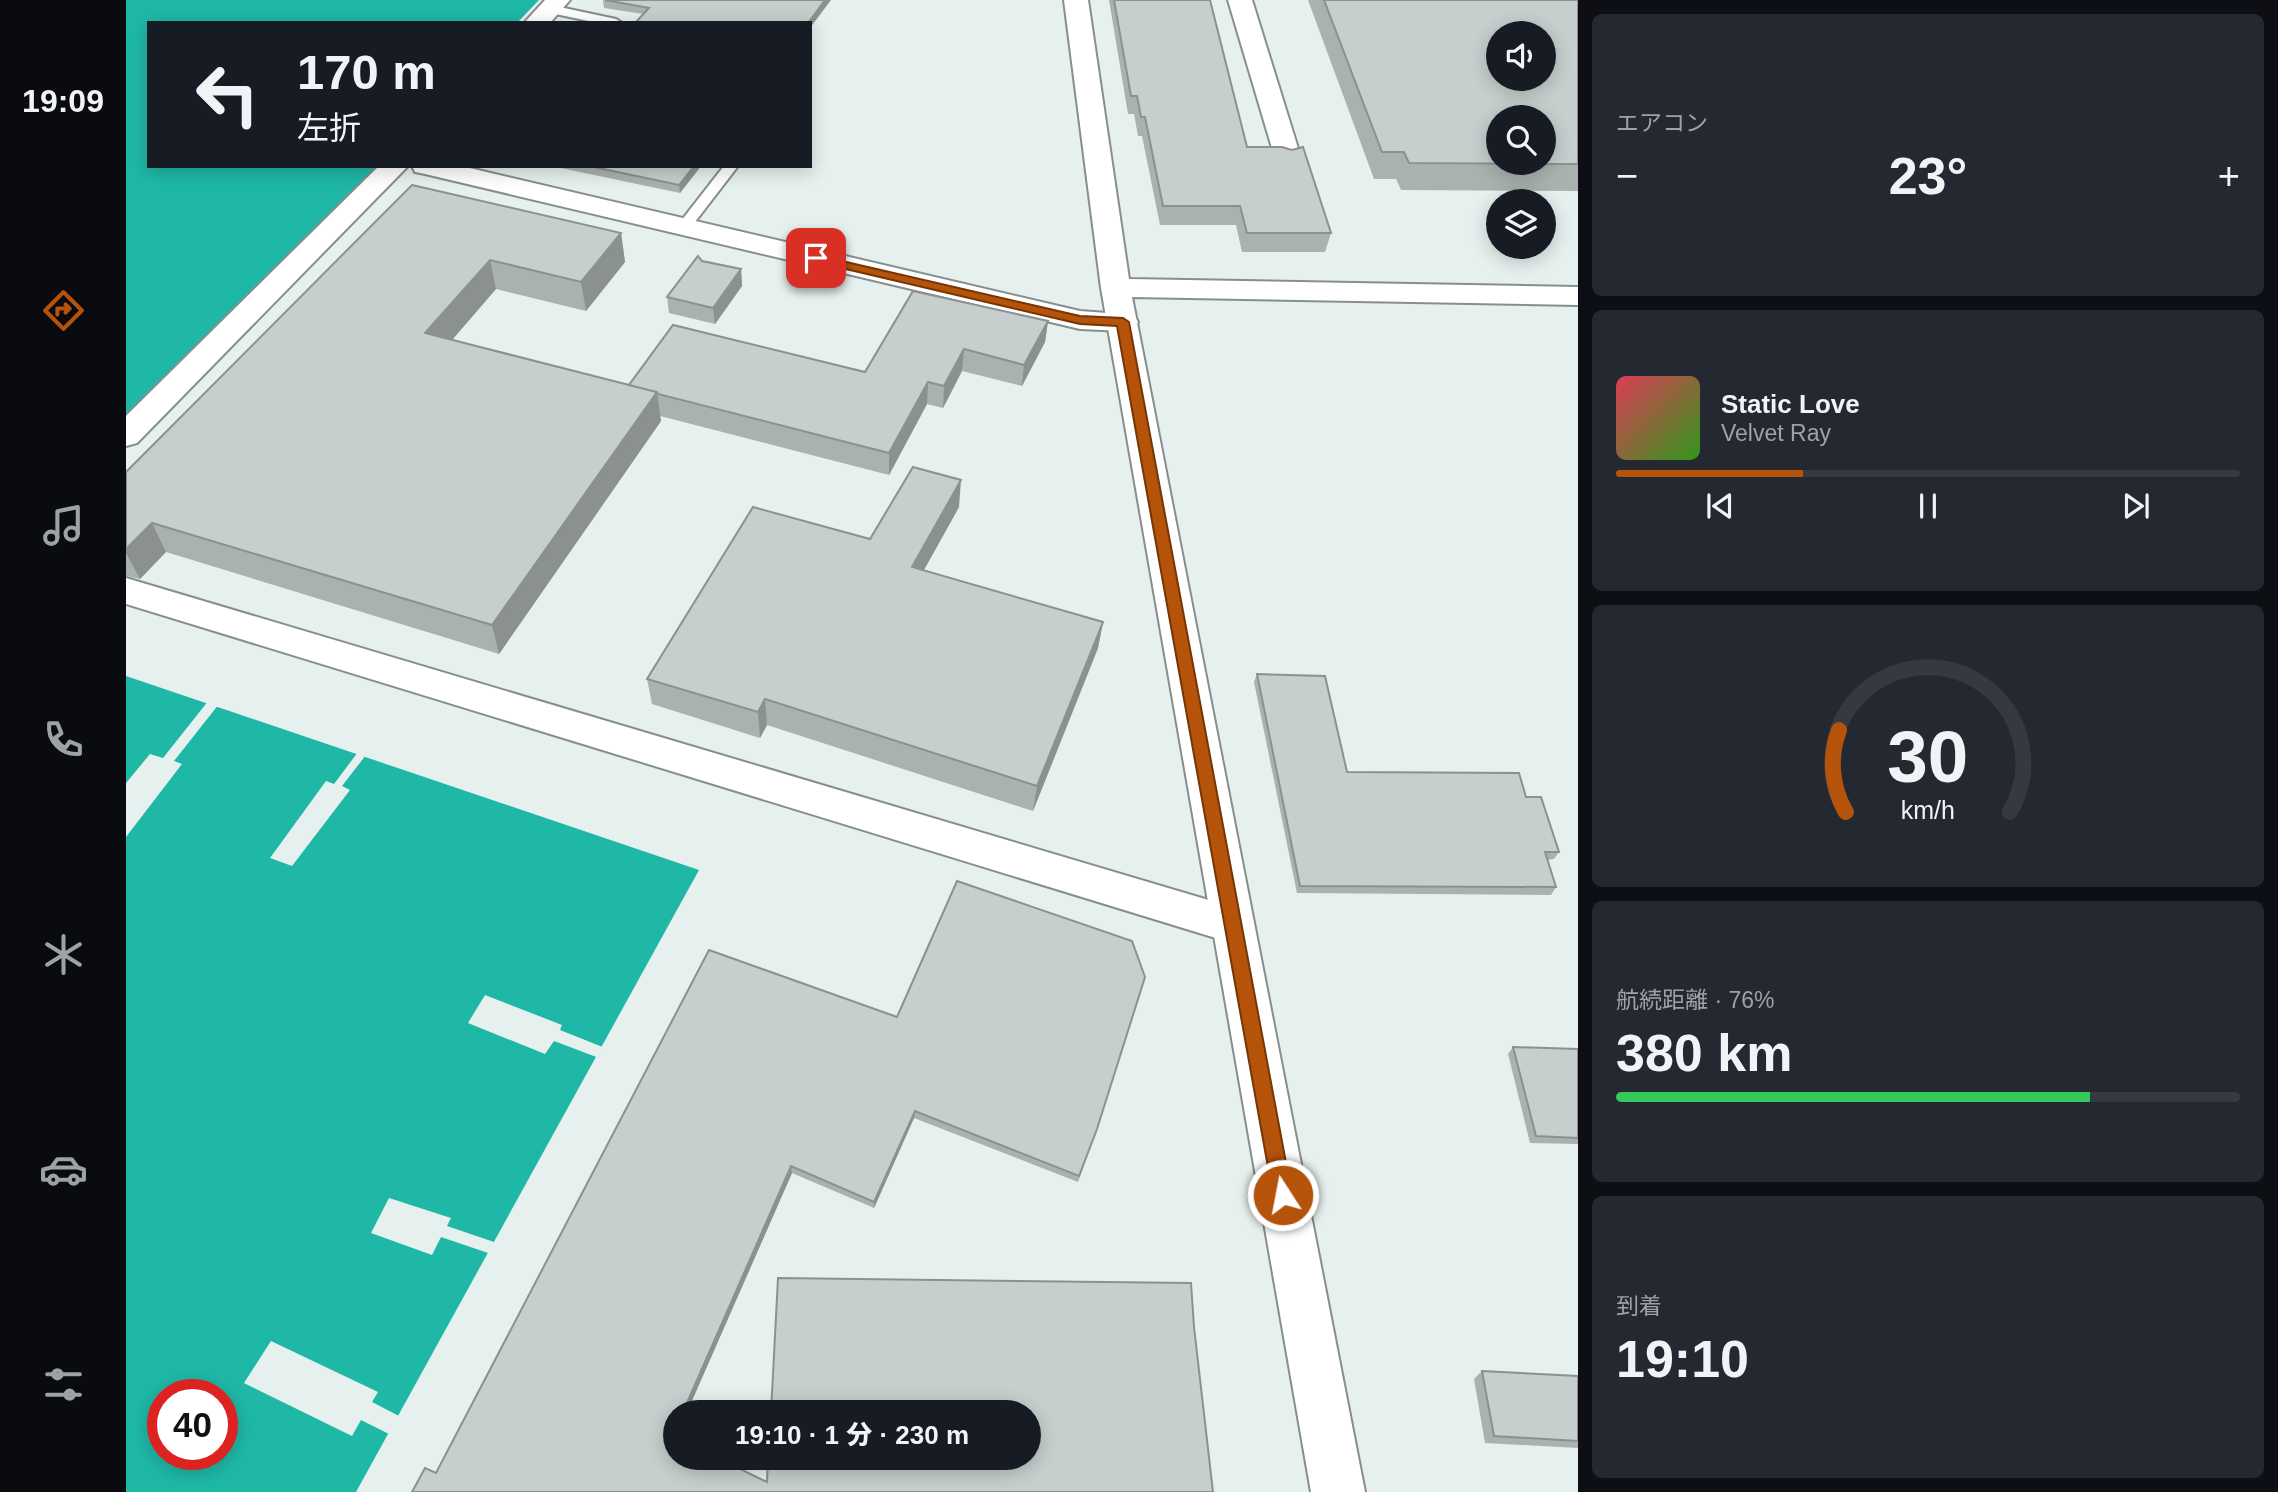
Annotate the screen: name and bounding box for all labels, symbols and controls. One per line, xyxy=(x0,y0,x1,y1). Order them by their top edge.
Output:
map controls xyxy=(1486,21,1556,259)
button: sound xyxy=(1486,21,1556,91)
text: 170 m xyxy=(297,45,436,99)
icon: left xyxy=(182,49,273,140)
text: 19:09 xyxy=(22,83,104,119)
button: search xyxy=(1486,105,1556,175)
text: 左折 xyxy=(297,110,361,146)
text: エアコン xyxy=(1616,110,1708,136)
text: 23° xyxy=(1889,147,1967,205)
text: − xyxy=(1616,155,1638,197)
text: + xyxy=(2218,155,2240,197)
button: layers xyxy=(1486,189,1556,259)
pin xyxy=(786,228,846,288)
icon: arrive xyxy=(797,239,835,277)
icon: directions xyxy=(39,286,88,335)
text: Static Love xyxy=(1721,389,1860,419)
text: Velvet Ray xyxy=(1721,420,1831,446)
icon: previous xyxy=(1701,487,1739,525)
icon: pause xyxy=(1909,487,1947,525)
icon: next xyxy=(2117,487,2155,525)
icon: music xyxy=(39,501,88,550)
icon: phone xyxy=(39,715,88,764)
text: 30 xyxy=(1888,716,1968,797)
text: km/h xyxy=(1901,796,1955,824)
icon: climate xyxy=(39,930,88,979)
text: 航続距離 · 76% xyxy=(1616,987,1774,1013)
text: 380 km xyxy=(1616,1024,1792,1082)
icon: car xyxy=(39,1145,88,1194)
position arrow xyxy=(1246,1158,1320,1232)
text: 到着 xyxy=(1616,1293,1662,1319)
text: 19:10 xyxy=(1616,1330,1749,1388)
icon: filters xyxy=(39,1360,88,1409)
speed limit sign: 40 xyxy=(147,1379,238,1470)
text: 19:10 · 1 分 · 230 m xyxy=(735,1420,969,1450)

